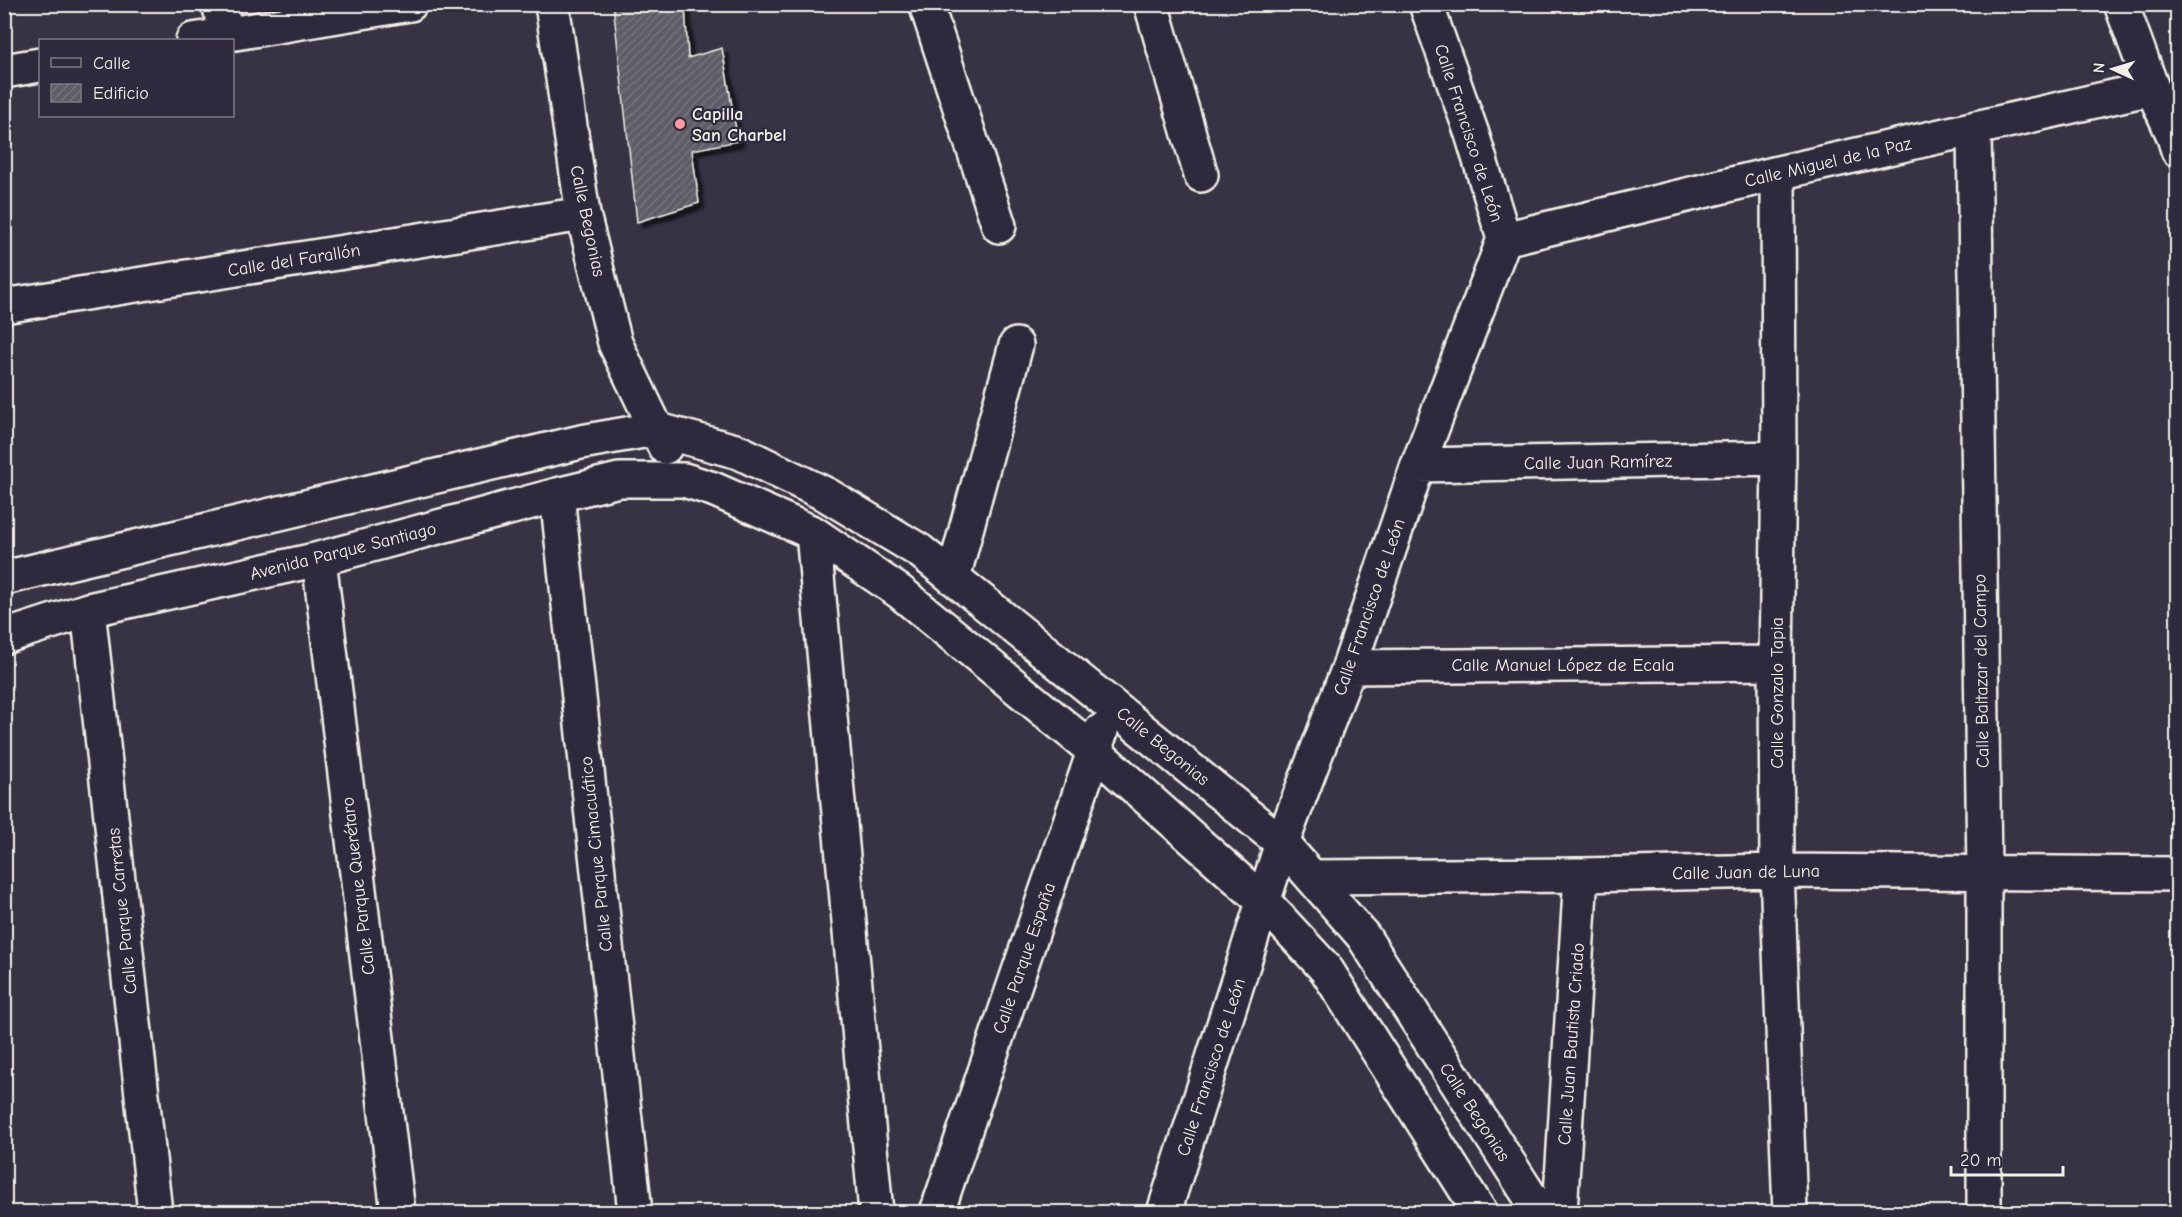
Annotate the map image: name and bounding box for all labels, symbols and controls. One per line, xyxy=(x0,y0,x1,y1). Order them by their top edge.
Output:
legend xyxy=(39,39,234,117)
north arrow xyxy=(2083,39,2143,99)
street label: Calle Francisco de León xyxy=(1430,42,1507,225)
text: Calle xyxy=(93,53,130,74)
text: N xyxy=(2090,62,2108,74)
text: Edificio xyxy=(93,83,149,104)
place label: Capilla San Charbel xyxy=(692,104,786,146)
marker: Capilla San Charbel xyxy=(673,117,687,131)
street label: Calle Miguel de la Paz xyxy=(1743,133,1914,192)
street label: Calle Begonias xyxy=(565,164,610,279)
street label: Calle del Farallón xyxy=(226,240,362,281)
street label: Calle Juan Ramírez xyxy=(1524,451,1673,474)
street label: Calle Francisco de León xyxy=(1329,516,1410,698)
street label: Avenida Parque Santiago xyxy=(248,518,438,585)
street label: Calle Baltazar del Campo xyxy=(1969,574,1994,768)
street label: Calle Gonzalo Tapia xyxy=(1767,617,1788,769)
street label: Calle Manuel López de Ecala xyxy=(1452,655,1674,676)
street label: Calle Begonias xyxy=(1112,703,1213,790)
street label: Calle Parque Cimacuático xyxy=(576,755,617,953)
street label: Calle Parque Querétaro xyxy=(337,796,380,976)
street label: Calle Parque Carretas xyxy=(103,827,142,995)
street label: Calle Juan de Luna xyxy=(1672,861,1820,884)
street label: Calle Parque España xyxy=(989,880,1060,1037)
street label: Calle Juan Bautista Criado xyxy=(1554,942,1589,1146)
street label: Calle Francisco de León xyxy=(1173,976,1250,1159)
street label: Calle Begonias xyxy=(1435,1059,1514,1166)
scale bar xyxy=(1951,1139,2064,1177)
text: 20 m xyxy=(1960,1150,2001,1171)

